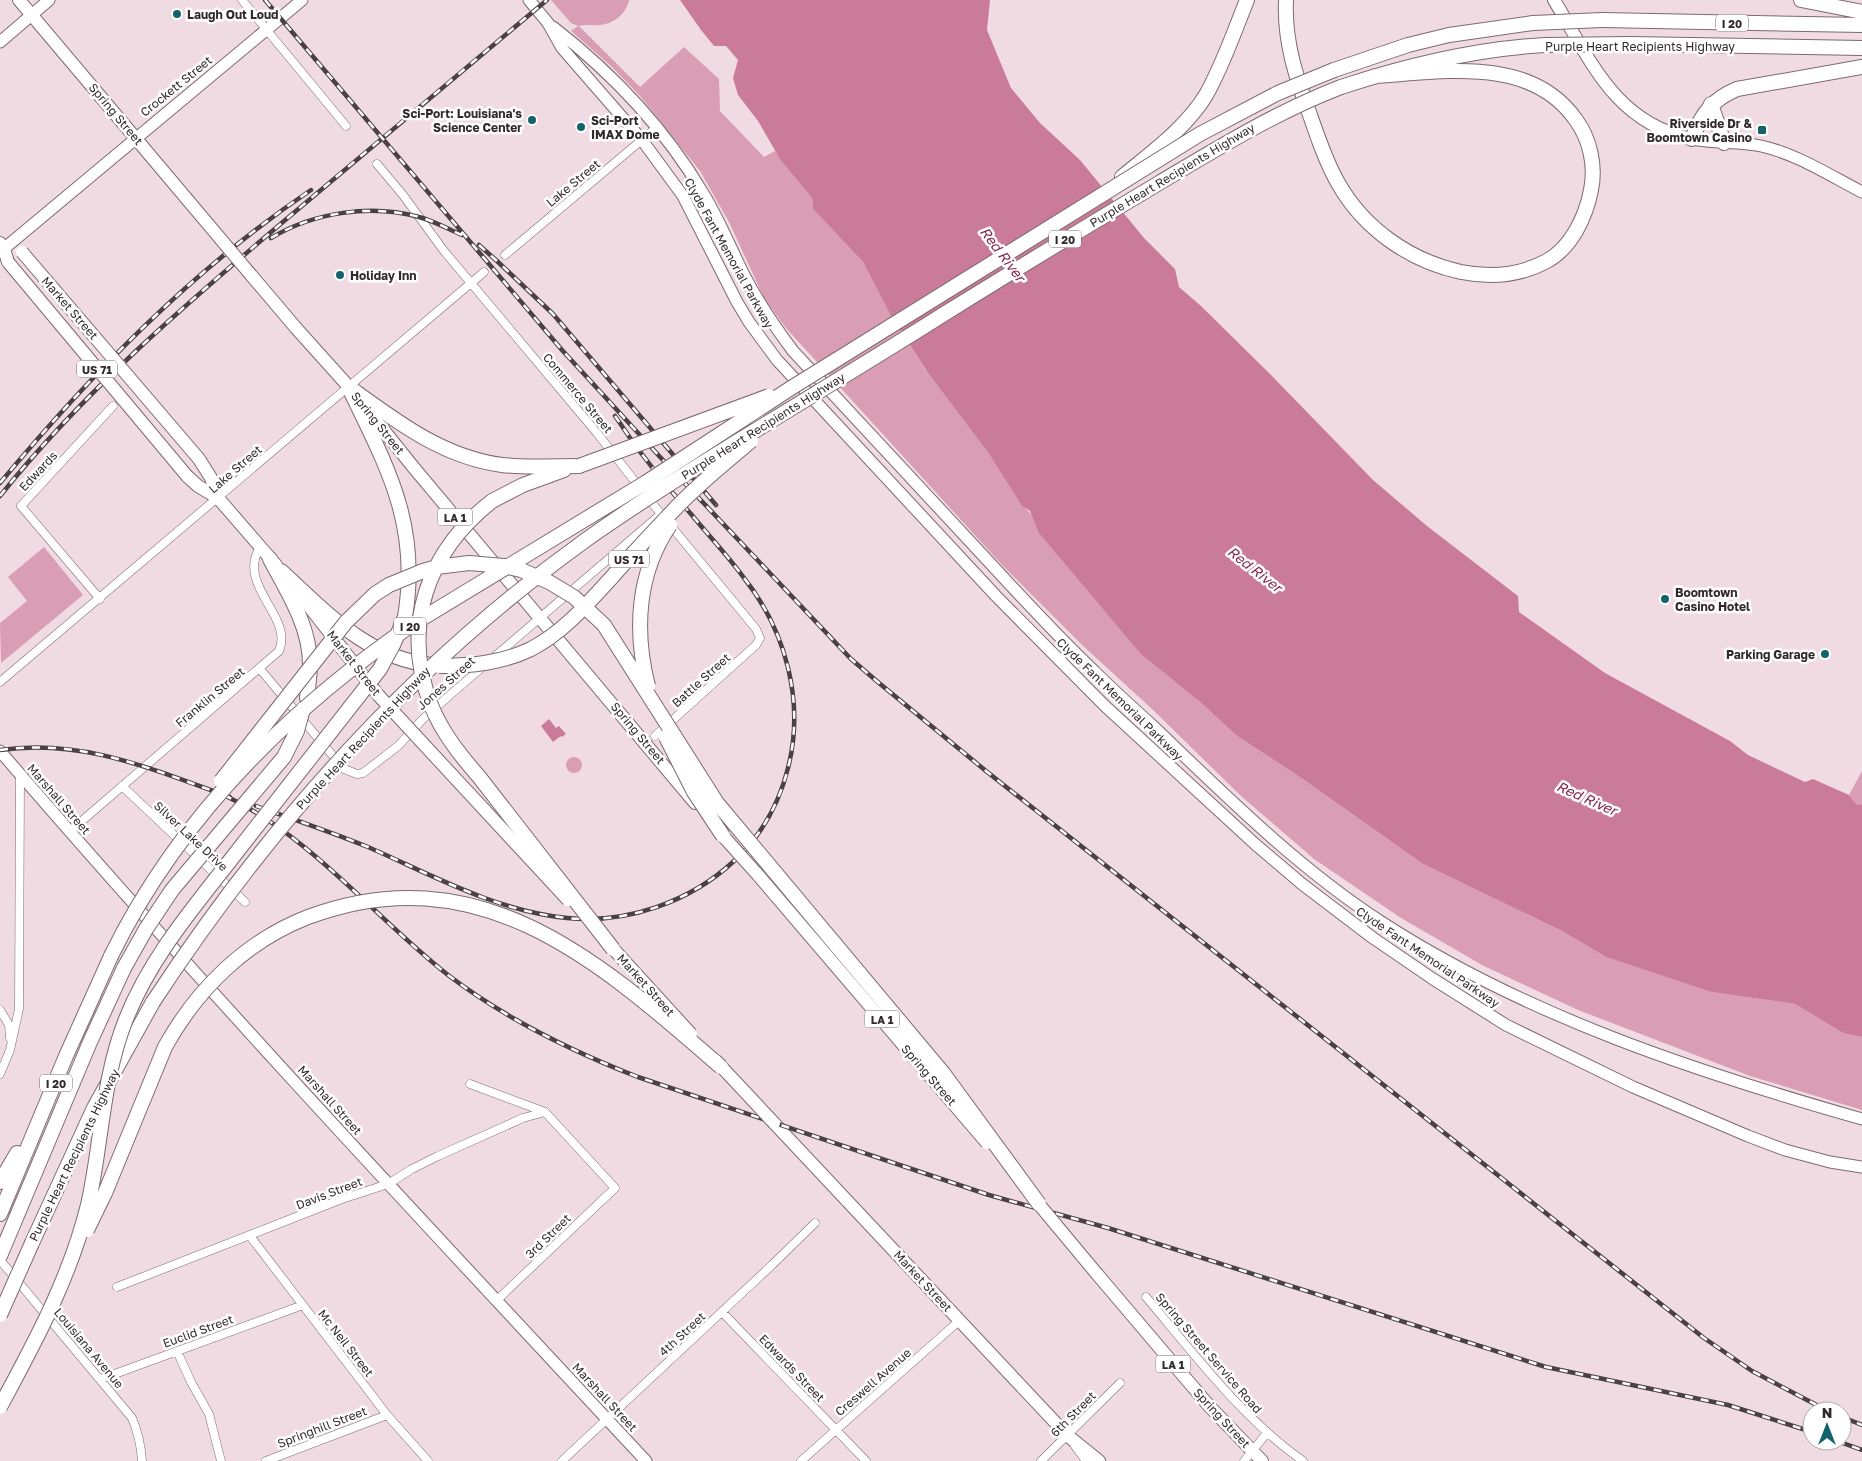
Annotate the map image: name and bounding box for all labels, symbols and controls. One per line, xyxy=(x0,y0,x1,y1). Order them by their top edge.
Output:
place label: Laugh Out Loud xyxy=(187,7,278,22)
marker: Laugh Out Loud xyxy=(171,8,183,20)
road number: I 20 xyxy=(1716,14,1748,32)
street label: Purple Heart Recipients Highway xyxy=(1545,39,1735,54)
street label: Crockett Street xyxy=(137,52,215,120)
street label: Spring Street xyxy=(86,80,146,148)
place label: Sci-Port: Louisiana's Science Center xyxy=(402,106,522,135)
place label: Sci-Port IMAX Dome xyxy=(591,113,659,142)
marker: Sci-Port: Louisiana's Science Center xyxy=(526,114,538,126)
place label: Riverside Dr & Boomtown Casino xyxy=(1647,116,1752,145)
street label: Purple Heart Recipients Highway xyxy=(1087,120,1257,230)
marker: Sci-Port IMAX Dome xyxy=(575,121,587,133)
marker: Riverside Dr & Boomtown Casino xyxy=(1756,124,1768,136)
street label: Lake Street xyxy=(543,156,603,210)
street label: Clyde Fant Memorial Parkway xyxy=(681,175,777,331)
water label: Red River xyxy=(977,223,1031,287)
road number: I 20 xyxy=(1049,230,1081,248)
place label: Holiday Inn xyxy=(350,268,417,283)
marker: Holiday Inn xyxy=(334,269,346,281)
street label: Market Street xyxy=(39,273,102,343)
street label: Commerce Street xyxy=(540,350,616,436)
road number: US 71 xyxy=(77,360,117,378)
street label: Purple Heart Recipients Highway xyxy=(679,369,848,483)
street label: Spring Street xyxy=(348,389,408,457)
street label: Lake Street xyxy=(205,442,265,496)
street label: Edwards xyxy=(16,448,60,494)
road number: LA 1 xyxy=(438,508,472,526)
water label: Red River xyxy=(1225,543,1287,597)
road number: US 71 xyxy=(609,550,649,568)
place label: Boomtown Casino Hotel xyxy=(1675,585,1750,614)
marker: Boomtown Casino Hotel xyxy=(1659,593,1671,605)
road number: I 20 xyxy=(394,618,426,634)
street label: Market Street xyxy=(324,627,384,699)
street label: Clyde Fant Memorial Parkway xyxy=(1054,635,1186,764)
place label: Parking Garage xyxy=(1726,647,1815,662)
marker: Parking Garage xyxy=(1819,648,1831,660)
street label: Battle Street xyxy=(669,650,733,710)
street label: Jones Street xyxy=(414,653,478,713)
street label: Purple Heart Recipients Highway xyxy=(293,663,433,813)
street label: Franklin Street xyxy=(172,664,248,730)
street label: Spring Street xyxy=(608,699,668,767)
street label: Marshall Street xyxy=(24,761,94,837)
water label: Red River xyxy=(1554,777,1622,820)
street label: Silver Lake Drive xyxy=(151,798,231,874)
street label: Clyde Fant Memorial Parkway xyxy=(1353,903,1503,1011)
street label: Market Street xyxy=(614,951,678,1019)
road number: LA 1 xyxy=(864,1011,900,1028)
street label: Spring Street xyxy=(898,1041,960,1109)
street label: Marshall Street xyxy=(295,1062,365,1138)
street label: Purple Heart Recipients Highway xyxy=(26,1066,122,1244)
road number: I 20 xyxy=(40,1074,72,1092)
street label: Davis Street xyxy=(294,1173,364,1213)
street label: 3rd Street xyxy=(522,1211,574,1261)
street label: Market Street xyxy=(891,1247,955,1315)
street label: Spring Street Service Road xyxy=(1153,1290,1265,1416)
street label: Louisiana Avenue xyxy=(51,1305,127,1391)
street label: Mc Neil Street xyxy=(315,1306,377,1380)
street label: 4th Street xyxy=(656,1309,708,1359)
street label: Euclid Street xyxy=(161,1311,236,1351)
street label: Edwards Street xyxy=(756,1331,828,1405)
street label: Creswell Avenue xyxy=(832,1345,914,1419)
road number: LA 1 xyxy=(1156,1356,1190,1372)
street label: Marshall Street xyxy=(569,1360,641,1435)
street label: Spring Street xyxy=(1191,1385,1254,1451)
street label: 6th Street xyxy=(1047,1388,1099,1440)
north arrow xyxy=(1802,1401,1852,1451)
street label: Springhill Street xyxy=(275,1403,369,1451)
text: N xyxy=(1822,1404,1832,1421)

